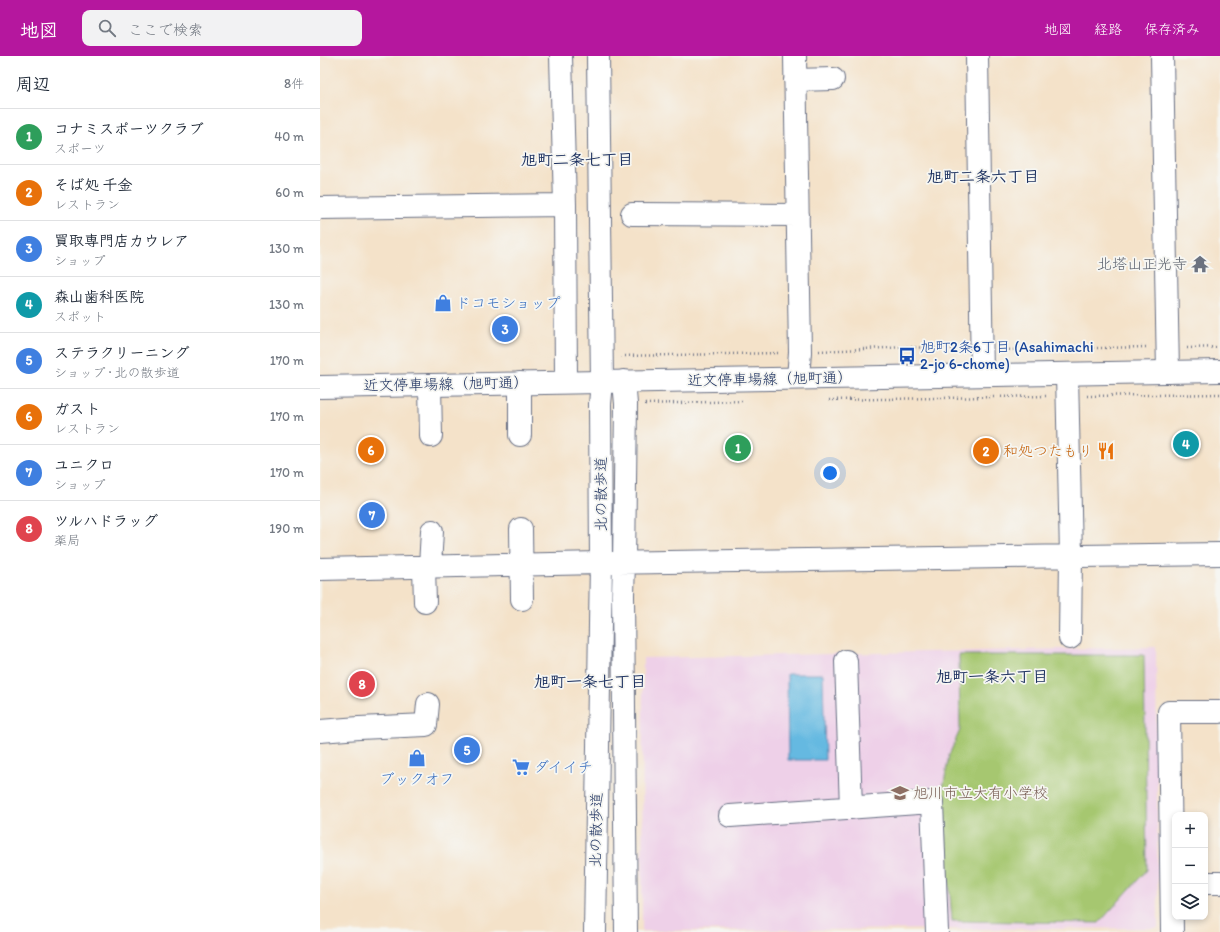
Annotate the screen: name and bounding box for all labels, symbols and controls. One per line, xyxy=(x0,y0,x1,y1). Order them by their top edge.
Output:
search box xyxy=(82,10,362,46)
icon: search xyxy=(96,17,118,39)
text: 地図 xyxy=(20,19,58,42)
text: ここで検索 xyxy=(128,21,203,39)
text: 地図 xyxy=(1044,21,1072,38)
text: 経路 xyxy=(1094,21,1122,38)
text: 保存済み xyxy=(1144,21,1200,38)
text: 周辺 xyxy=(16,74,50,94)
text: 8件 xyxy=(284,76,304,91)
text: コナミスポーツクラブ xyxy=(54,120,204,138)
text: 1 xyxy=(26,129,32,144)
text: 40 m xyxy=(274,129,304,144)
text: スポーツ xyxy=(54,141,106,156)
district label: 旭町二条七丁目 xyxy=(521,150,633,169)
district label: 旭町二条六丁目 xyxy=(927,167,1039,186)
text: そば処 千金 xyxy=(54,176,132,194)
text: 2 xyxy=(26,185,32,200)
text: 60 m xyxy=(275,185,304,200)
text: レストラン xyxy=(54,197,120,212)
text: 買取専門店カウレア xyxy=(54,232,189,250)
text: 3 xyxy=(25,241,33,256)
text: 130 m xyxy=(269,241,304,256)
text: ショップ xyxy=(54,253,105,268)
temple icon: 北塔山正光寺 xyxy=(1190,254,1210,274)
place label: 北塔山正光寺 xyxy=(1097,255,1187,273)
text: 森山歯科医院 xyxy=(54,288,144,306)
shop icon: ドコモショップ xyxy=(433,293,453,313)
place label: ドコモショップ xyxy=(456,294,560,312)
text: 4 xyxy=(25,297,33,312)
text: 130 m xyxy=(269,297,304,312)
text: スポット xyxy=(54,309,106,324)
pin: 3 xyxy=(492,314,518,344)
place label: 旭町2条6丁目 (Asahimachi 2-jo 6-chome) xyxy=(920,338,1094,373)
text: ステラクリーニング xyxy=(54,344,190,362)
bus stop icon: 旭町2条6丁目 (Asahimachi 2-jo 6-chome) xyxy=(897,346,917,366)
text: 5 xyxy=(26,353,32,368)
text: 170 m xyxy=(270,353,304,368)
text: ショップ · 北の散歩道 xyxy=(54,365,179,380)
street label: 近文停車場線（旭町通） xyxy=(687,369,853,389)
street label: 近文停車場線（旭町通） xyxy=(363,374,529,394)
text: ガスト xyxy=(54,400,101,418)
text: 6 xyxy=(26,409,32,424)
text: 170 m xyxy=(270,409,304,424)
text: レストラン xyxy=(54,421,120,436)
pin: 4 xyxy=(1173,429,1199,459)
pin: 1 xyxy=(725,433,751,463)
pin: 6 xyxy=(358,435,384,465)
pin: 2 xyxy=(973,436,999,466)
restaurant icon: 和処つたもり xyxy=(1096,441,1116,461)
place label: 和処つたもり xyxy=(1003,442,1093,460)
text: ユニクロ xyxy=(54,456,114,474)
street label: 北の散歩道 xyxy=(592,456,610,532)
your location xyxy=(820,463,840,483)
text: 7 xyxy=(26,465,32,480)
text: 170 m xyxy=(270,465,304,480)
text: ショップ xyxy=(54,477,105,492)
pin: 7 xyxy=(359,500,385,530)
text: ツルハドラッグ xyxy=(54,512,158,530)
text: 8 xyxy=(25,521,33,536)
text: 190 m xyxy=(269,521,304,536)
text: 薬局 xyxy=(54,533,80,548)
district label: 旭町一条六丁目 xyxy=(936,667,1048,686)
pin: 8 xyxy=(349,669,375,699)
district label: 旭町一条七丁目 xyxy=(534,672,646,691)
pin: 5 xyxy=(454,735,480,765)
shop icon: ブックオフ xyxy=(407,748,427,768)
supermarket icon: ダイイチ xyxy=(511,757,531,777)
place label: ダイイチ xyxy=(534,758,593,776)
place label: ブックオフ xyxy=(379,770,455,788)
school or university icon: 旭川市立大有小学校 xyxy=(890,783,910,803)
place label: 旭川市立大有小学校 xyxy=(913,784,1048,802)
street label: 北の散歩道 xyxy=(586,792,606,868)
map controls xyxy=(1172,812,1208,920)
button: + xyxy=(1172,812,1208,848)
button: − xyxy=(1172,848,1208,884)
button: layers xyxy=(1172,884,1208,920)

